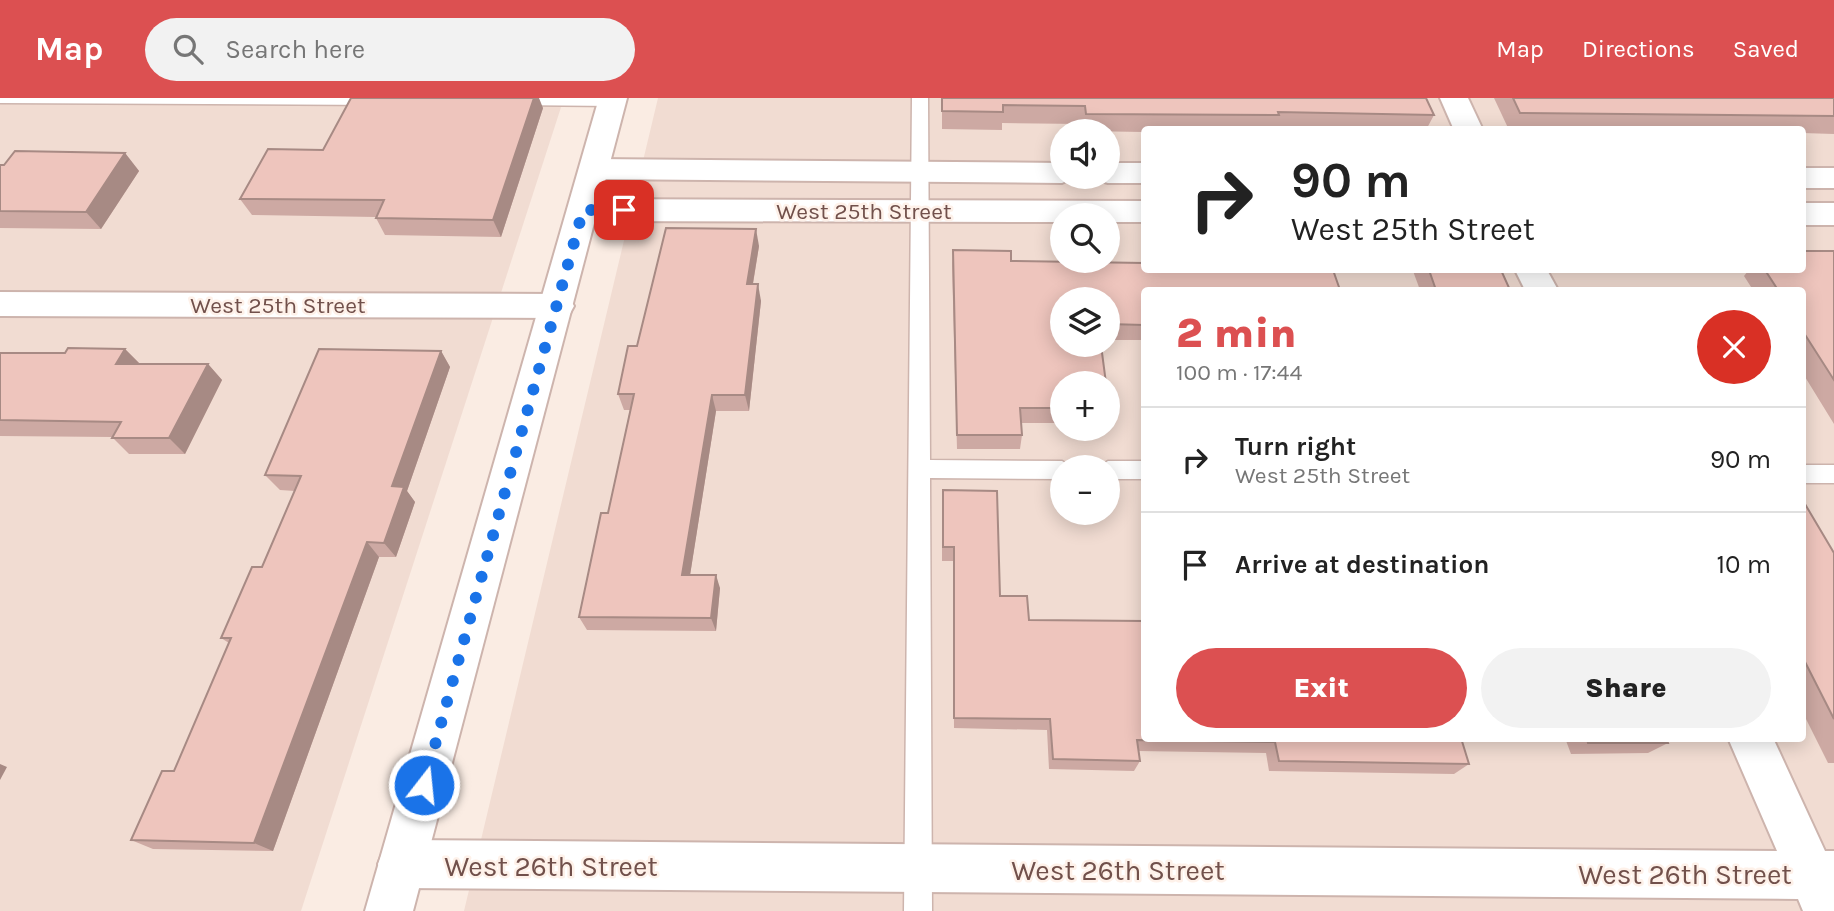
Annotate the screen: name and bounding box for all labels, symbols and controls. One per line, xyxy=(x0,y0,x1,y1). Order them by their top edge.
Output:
search box xyxy=(145,18,635,81)
text: Map xyxy=(35,30,103,68)
icon: search xyxy=(169,30,207,68)
text: Search here xyxy=(225,34,365,65)
text: Map xyxy=(1496,35,1544,63)
text: Directions xyxy=(1582,35,1695,63)
text: Saved xyxy=(1733,35,1799,63)
map controls xyxy=(1050,119,1120,525)
button: sound xyxy=(1050,119,1120,189)
text: 90 m xyxy=(1291,152,1411,209)
icon: right xyxy=(1176,154,1267,245)
pin xyxy=(594,180,654,240)
icon: arrive xyxy=(605,191,643,229)
street label: West 25th Street xyxy=(776,198,952,225)
button: search xyxy=(1050,203,1120,273)
text: West 25th Street xyxy=(1291,211,1535,248)
button: layers xyxy=(1050,287,1120,357)
street label: West 25th Street xyxy=(190,292,366,319)
text: 2 min xyxy=(1176,308,1296,358)
button: close xyxy=(1697,310,1771,384)
text: 100 m · 17:44 xyxy=(1176,359,1302,386)
button: + xyxy=(1050,371,1120,441)
text: Turn right xyxy=(1235,431,1356,462)
icon: right xyxy=(1176,441,1214,479)
text: 90 m xyxy=(1710,444,1771,475)
button: − xyxy=(1050,455,1120,525)
text: West 25th Street xyxy=(1235,462,1410,489)
icon: arrive xyxy=(1176,546,1214,584)
text: Arrive at destination xyxy=(1235,549,1489,580)
text: 10 m xyxy=(1716,549,1771,580)
button: Exit xyxy=(1176,648,1467,728)
button: Share xyxy=(1481,648,1771,728)
position arrow xyxy=(387,748,461,822)
street label: West 26th Street xyxy=(444,850,658,883)
street label: West 26th Street xyxy=(1011,854,1225,887)
street label: West 26th Street xyxy=(1578,858,1792,891)

